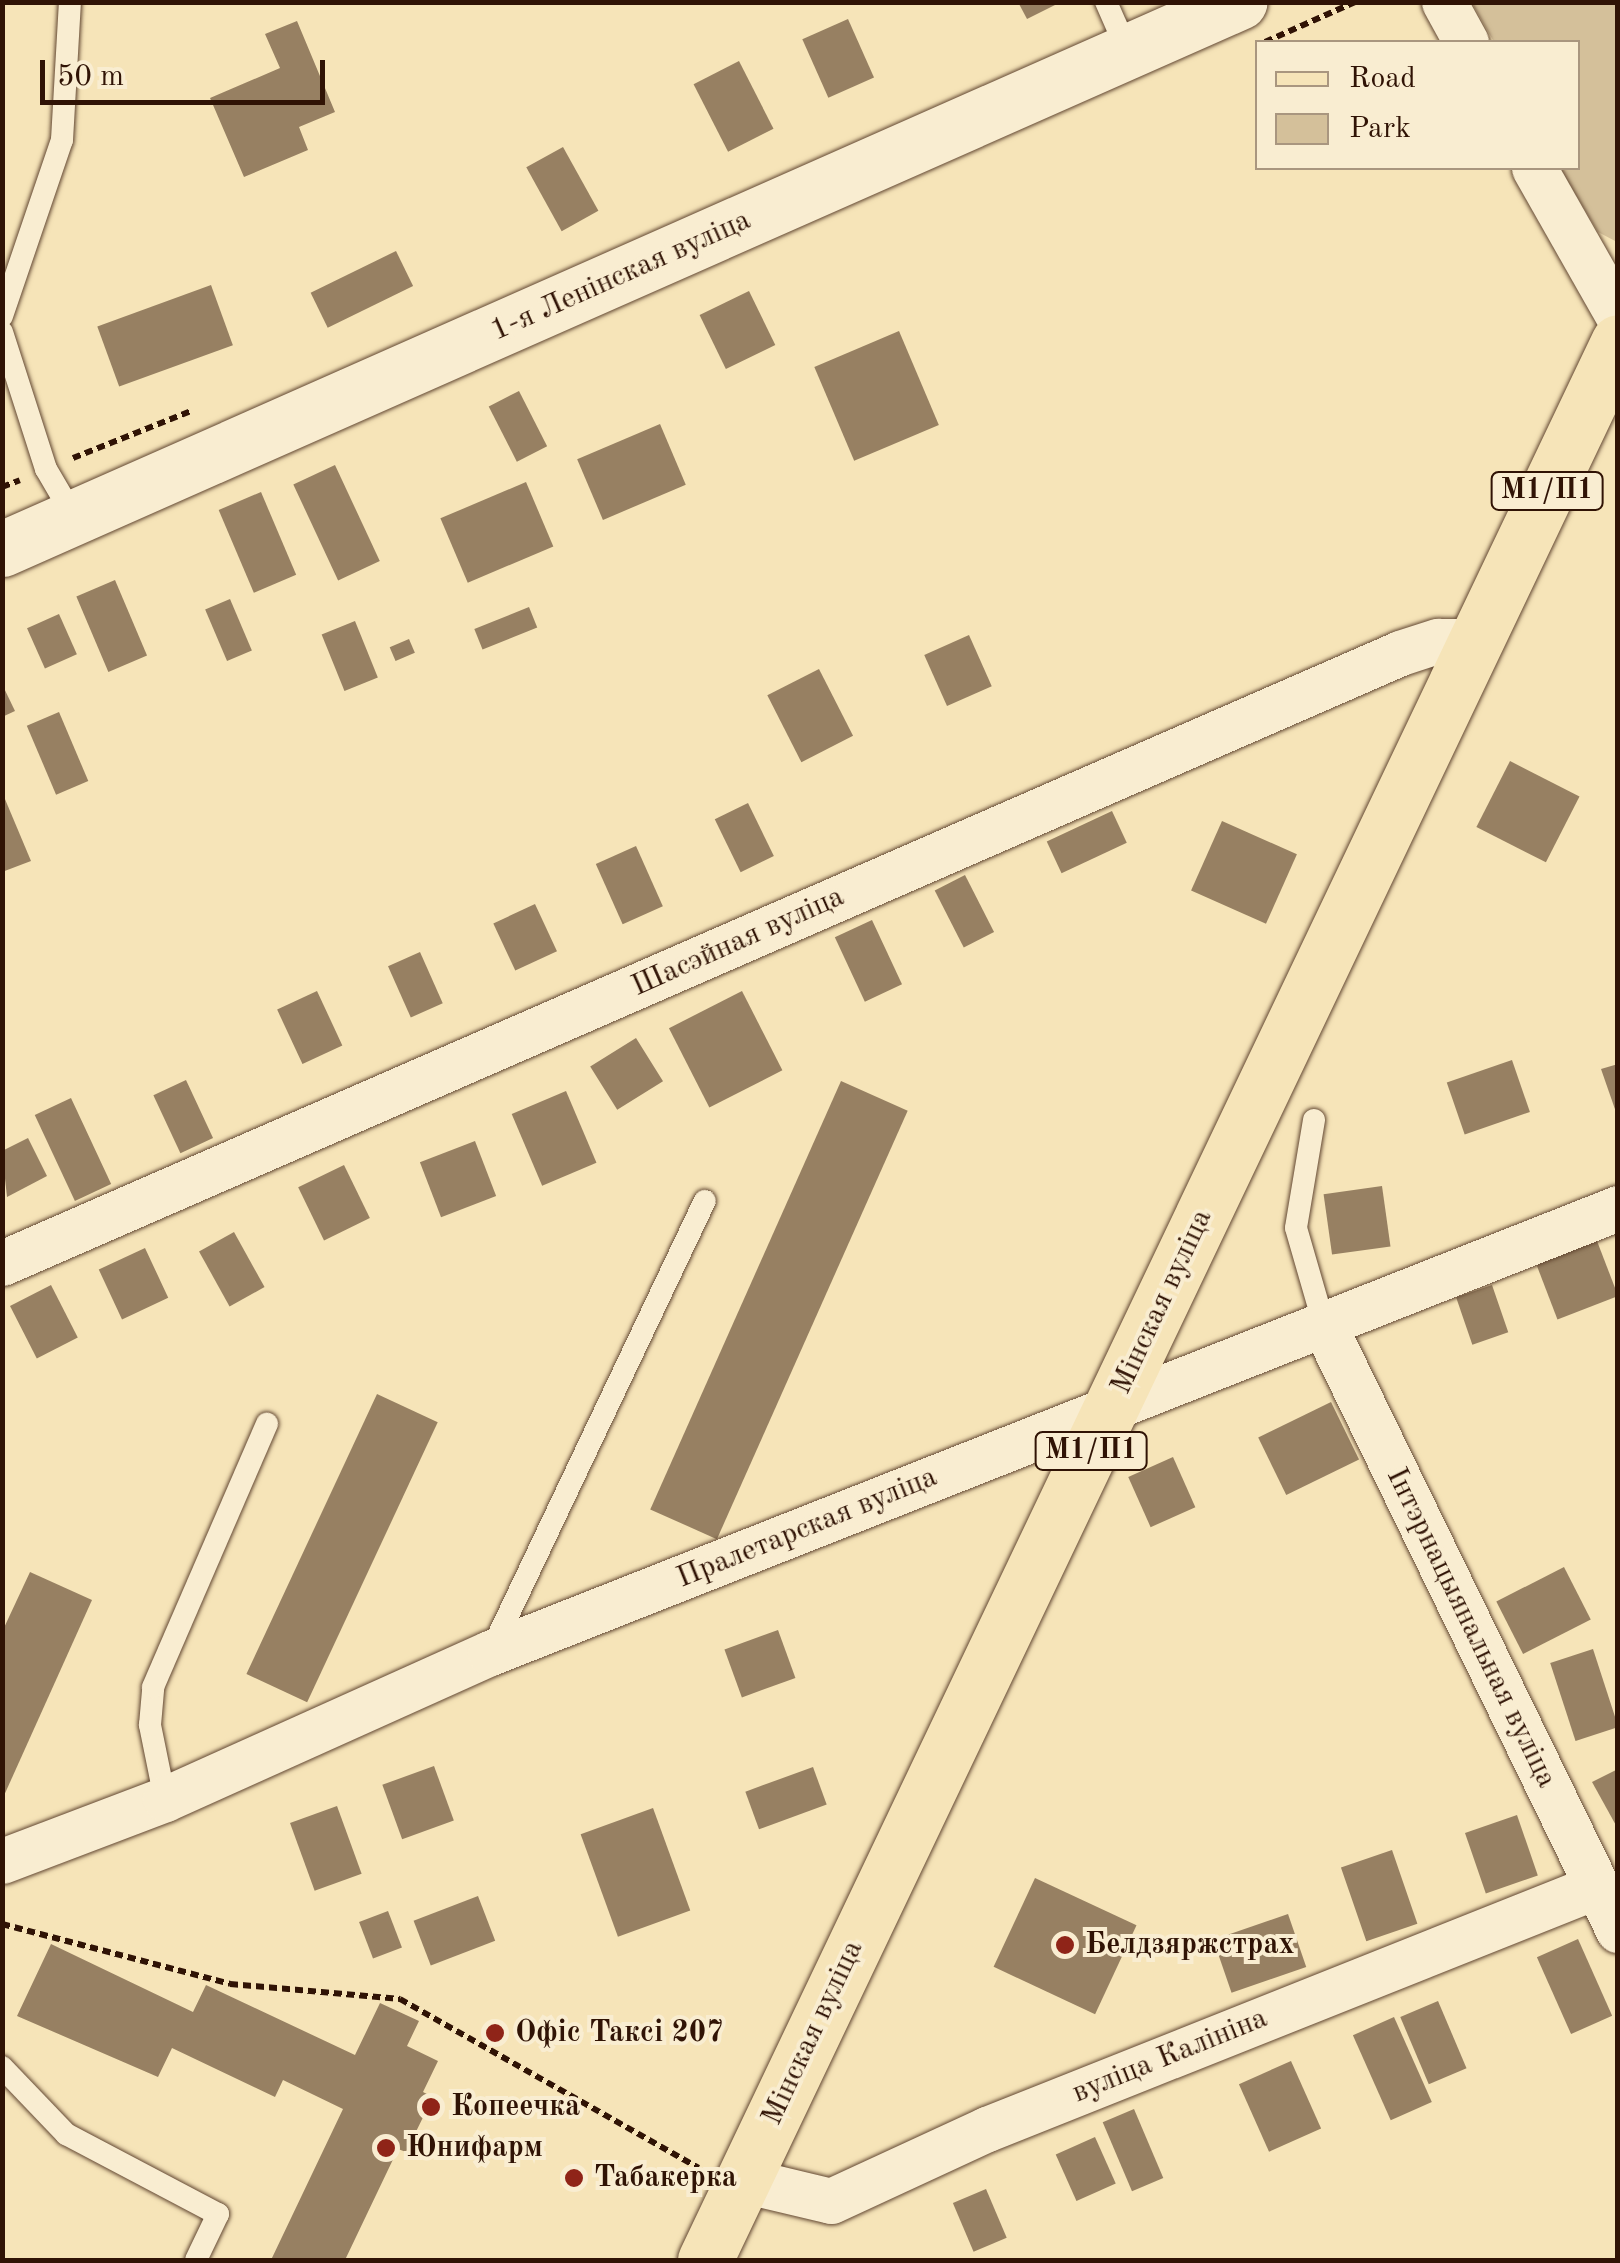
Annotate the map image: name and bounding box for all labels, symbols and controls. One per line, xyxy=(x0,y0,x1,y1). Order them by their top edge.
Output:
scale bar xyxy=(45,40,330,102)
legend xyxy=(1255,40,1580,170)
text: 50 m xyxy=(57,62,124,92)
text: Road xyxy=(1349,64,1416,94)
text: Park xyxy=(1349,114,1411,144)
street label: 1-я Ленінская вуліца xyxy=(485,202,757,350)
road number: М1/П1 xyxy=(1490,468,1604,514)
street label: Шасэйная вуліца xyxy=(626,879,850,1005)
street label: Мінская вуліца xyxy=(1103,1204,1221,1400)
road number: М1/П1 xyxy=(1034,1428,1148,1474)
street label: Пралетарская вуліца xyxy=(672,1459,942,1597)
street label: Інтэрнацыянальная вуліца xyxy=(1378,1462,1564,1794)
place label: Белдзяржстрах xyxy=(1085,1927,1294,1963)
marker: Белдзяржстрах xyxy=(1054,1934,1076,1956)
street label: Мінская вуліца xyxy=(754,1935,872,2131)
street label: вуліца Калініна xyxy=(1067,2001,1273,2111)
place label: Офіс Таксі 207 xyxy=(515,2015,724,2051)
marker: Офіс Таксі 207 xyxy=(484,2022,506,2044)
place label: Копеечка xyxy=(451,2089,580,2125)
marker: Копеечка xyxy=(420,2096,442,2118)
place label: Юнифарм xyxy=(406,2130,543,2166)
marker: Юнифарм xyxy=(375,2137,397,2159)
place label: Табакерка xyxy=(594,2160,737,2196)
marker: Табакерка xyxy=(563,2167,585,2189)

